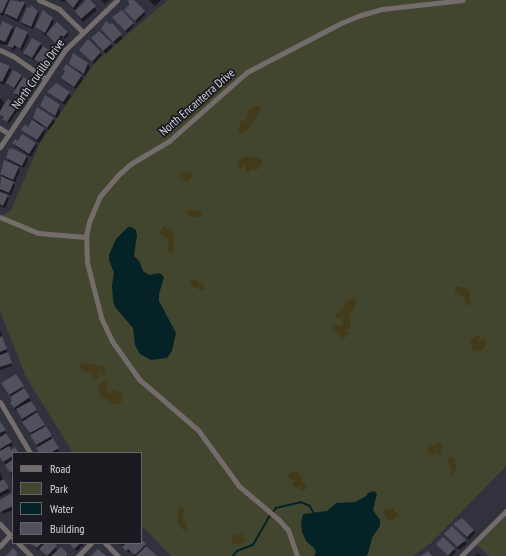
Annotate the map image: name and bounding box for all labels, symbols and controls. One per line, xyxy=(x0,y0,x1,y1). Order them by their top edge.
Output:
street label: North Crucillo Drive xyxy=(9,36,67,112)
street label: North Encanterra Drive xyxy=(156,65,238,139)
legend xyxy=(12,452,142,544)
text: Road xyxy=(50,461,70,476)
text: Park xyxy=(50,481,68,496)
text: Water xyxy=(50,501,74,516)
text: Building xyxy=(50,521,85,536)

